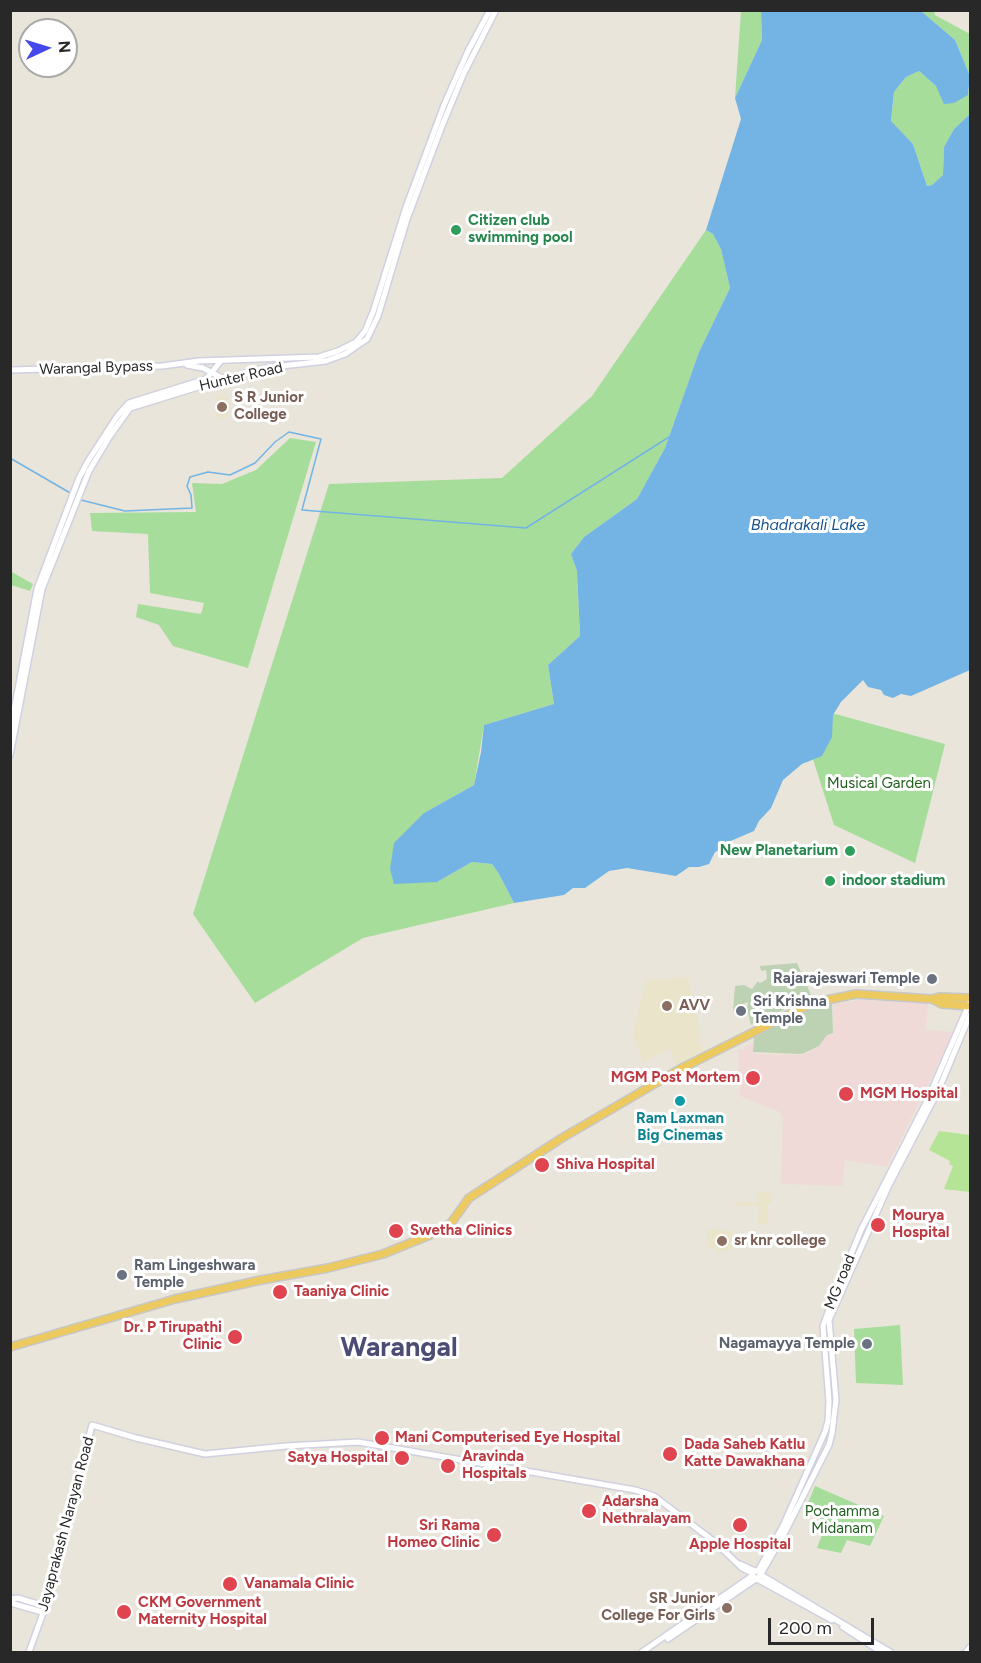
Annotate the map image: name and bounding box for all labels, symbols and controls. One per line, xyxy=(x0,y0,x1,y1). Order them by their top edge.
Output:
north arrow xyxy=(18,18,78,78)
text: N xyxy=(55,40,74,54)
place label: Citizen club swimming pool xyxy=(468,212,573,247)
marker: Citizen club swimming pool xyxy=(449,223,463,237)
street label: Warangal Bypass xyxy=(39,357,153,379)
street label: Hunter Road xyxy=(198,359,284,395)
place label: S R Junior College xyxy=(234,389,304,424)
marker: S R Junior College xyxy=(215,400,229,414)
water label: Bhadrakali Lake xyxy=(751,515,865,535)
park label: Musical Garden xyxy=(827,775,931,793)
place label: New Planetarium xyxy=(720,842,838,860)
marker: New Planetarium xyxy=(843,844,857,858)
place label: indoor stadium xyxy=(842,872,945,890)
marker: indoor stadium xyxy=(823,874,837,888)
place label: Rajarajeswari Temple xyxy=(773,970,920,988)
marker: Rajarajeswari Temple xyxy=(925,972,939,986)
place label: Sri Krishna Temple xyxy=(753,993,827,1028)
place label: AVV xyxy=(679,997,710,1015)
marker: AVV xyxy=(660,999,674,1013)
marker: Sri Krishna Temple xyxy=(734,1004,748,1018)
place label: MGM Post Mortem xyxy=(611,1069,740,1087)
marker: MGM Post Mortem xyxy=(744,1069,762,1087)
marker: MGM Hospital xyxy=(837,1085,855,1103)
place label: MGM Hospital xyxy=(860,1085,958,1103)
marker: Ram Laxman Big Cinemas xyxy=(673,1094,687,1108)
place label: Ram Laxman Big Cinemas xyxy=(636,1110,724,1145)
marker: Shiva Hospital xyxy=(533,1156,551,1174)
place label: Shiva Hospital xyxy=(556,1156,655,1174)
place label: Mourya Hospital xyxy=(892,1207,949,1242)
marker: Mourya Hospital xyxy=(869,1216,887,1234)
marker: Swetha Clinics xyxy=(387,1222,405,1240)
place label: Swetha Clinics xyxy=(410,1222,512,1240)
place label: sr knr college xyxy=(734,1232,826,1250)
marker: sr knr college xyxy=(715,1234,729,1248)
street label: MG road xyxy=(821,1252,859,1312)
place label: Ram Lingeshwara Temple xyxy=(134,1257,255,1292)
marker: Ram Lingeshwara Temple xyxy=(115,1268,129,1282)
marker: Taaniya Clinic xyxy=(271,1283,289,1301)
place label: Taaniya Clinic xyxy=(294,1283,389,1301)
place label: Dr. P Tirupathi Clinic xyxy=(123,1319,222,1354)
marker: Dr. P Tirupathi Clinic xyxy=(226,1328,244,1346)
district label: Warangal xyxy=(340,1332,458,1364)
place label: Nagamayya Temple xyxy=(719,1335,855,1353)
marker: Nagamayya Temple xyxy=(860,1337,874,1351)
marker: Mani Computerised Eye Hospital xyxy=(373,1429,391,1447)
place label: Mani Computerised Eye Hospital xyxy=(395,1429,620,1447)
street label: Jayaprakash Narayan Road xyxy=(34,1435,98,1613)
place label: Dada Saheb Katlu Katte Dawakhana xyxy=(684,1436,805,1471)
marker: Dada Saheb Katlu Katte Dawakhana xyxy=(661,1445,679,1463)
place label: Aravinda Hospitals xyxy=(462,1448,526,1483)
place label: Satya Hospital xyxy=(287,1449,388,1467)
marker: Satya Hospital xyxy=(393,1449,411,1467)
marker: Aravinda Hospitals xyxy=(439,1457,457,1475)
place label: Adarsha Nethralayam xyxy=(602,1493,691,1528)
marker: Adarsha Nethralayam xyxy=(580,1502,598,1520)
park label: Pochamma Midanam xyxy=(805,1503,879,1538)
marker: Apple Hospital xyxy=(731,1516,749,1534)
place label: Sri Rama Homeo Clinic xyxy=(387,1517,480,1552)
marker: Sri Rama Homeo Clinic xyxy=(485,1526,503,1544)
place label: Apple Hospital xyxy=(689,1536,791,1554)
marker: Vanamala Clinic xyxy=(221,1575,239,1593)
place label: Vanamala Clinic xyxy=(244,1575,354,1593)
place label: SR Junior College For Girls xyxy=(601,1590,715,1625)
place label: CKM Government Maternity Hospital xyxy=(138,1594,267,1629)
marker: SR Junior College For Girls xyxy=(720,1601,734,1615)
marker: CKM Government Maternity Hospital xyxy=(115,1603,133,1621)
scale bar xyxy=(771,1606,878,1644)
text: 200 m xyxy=(779,1617,832,1639)

